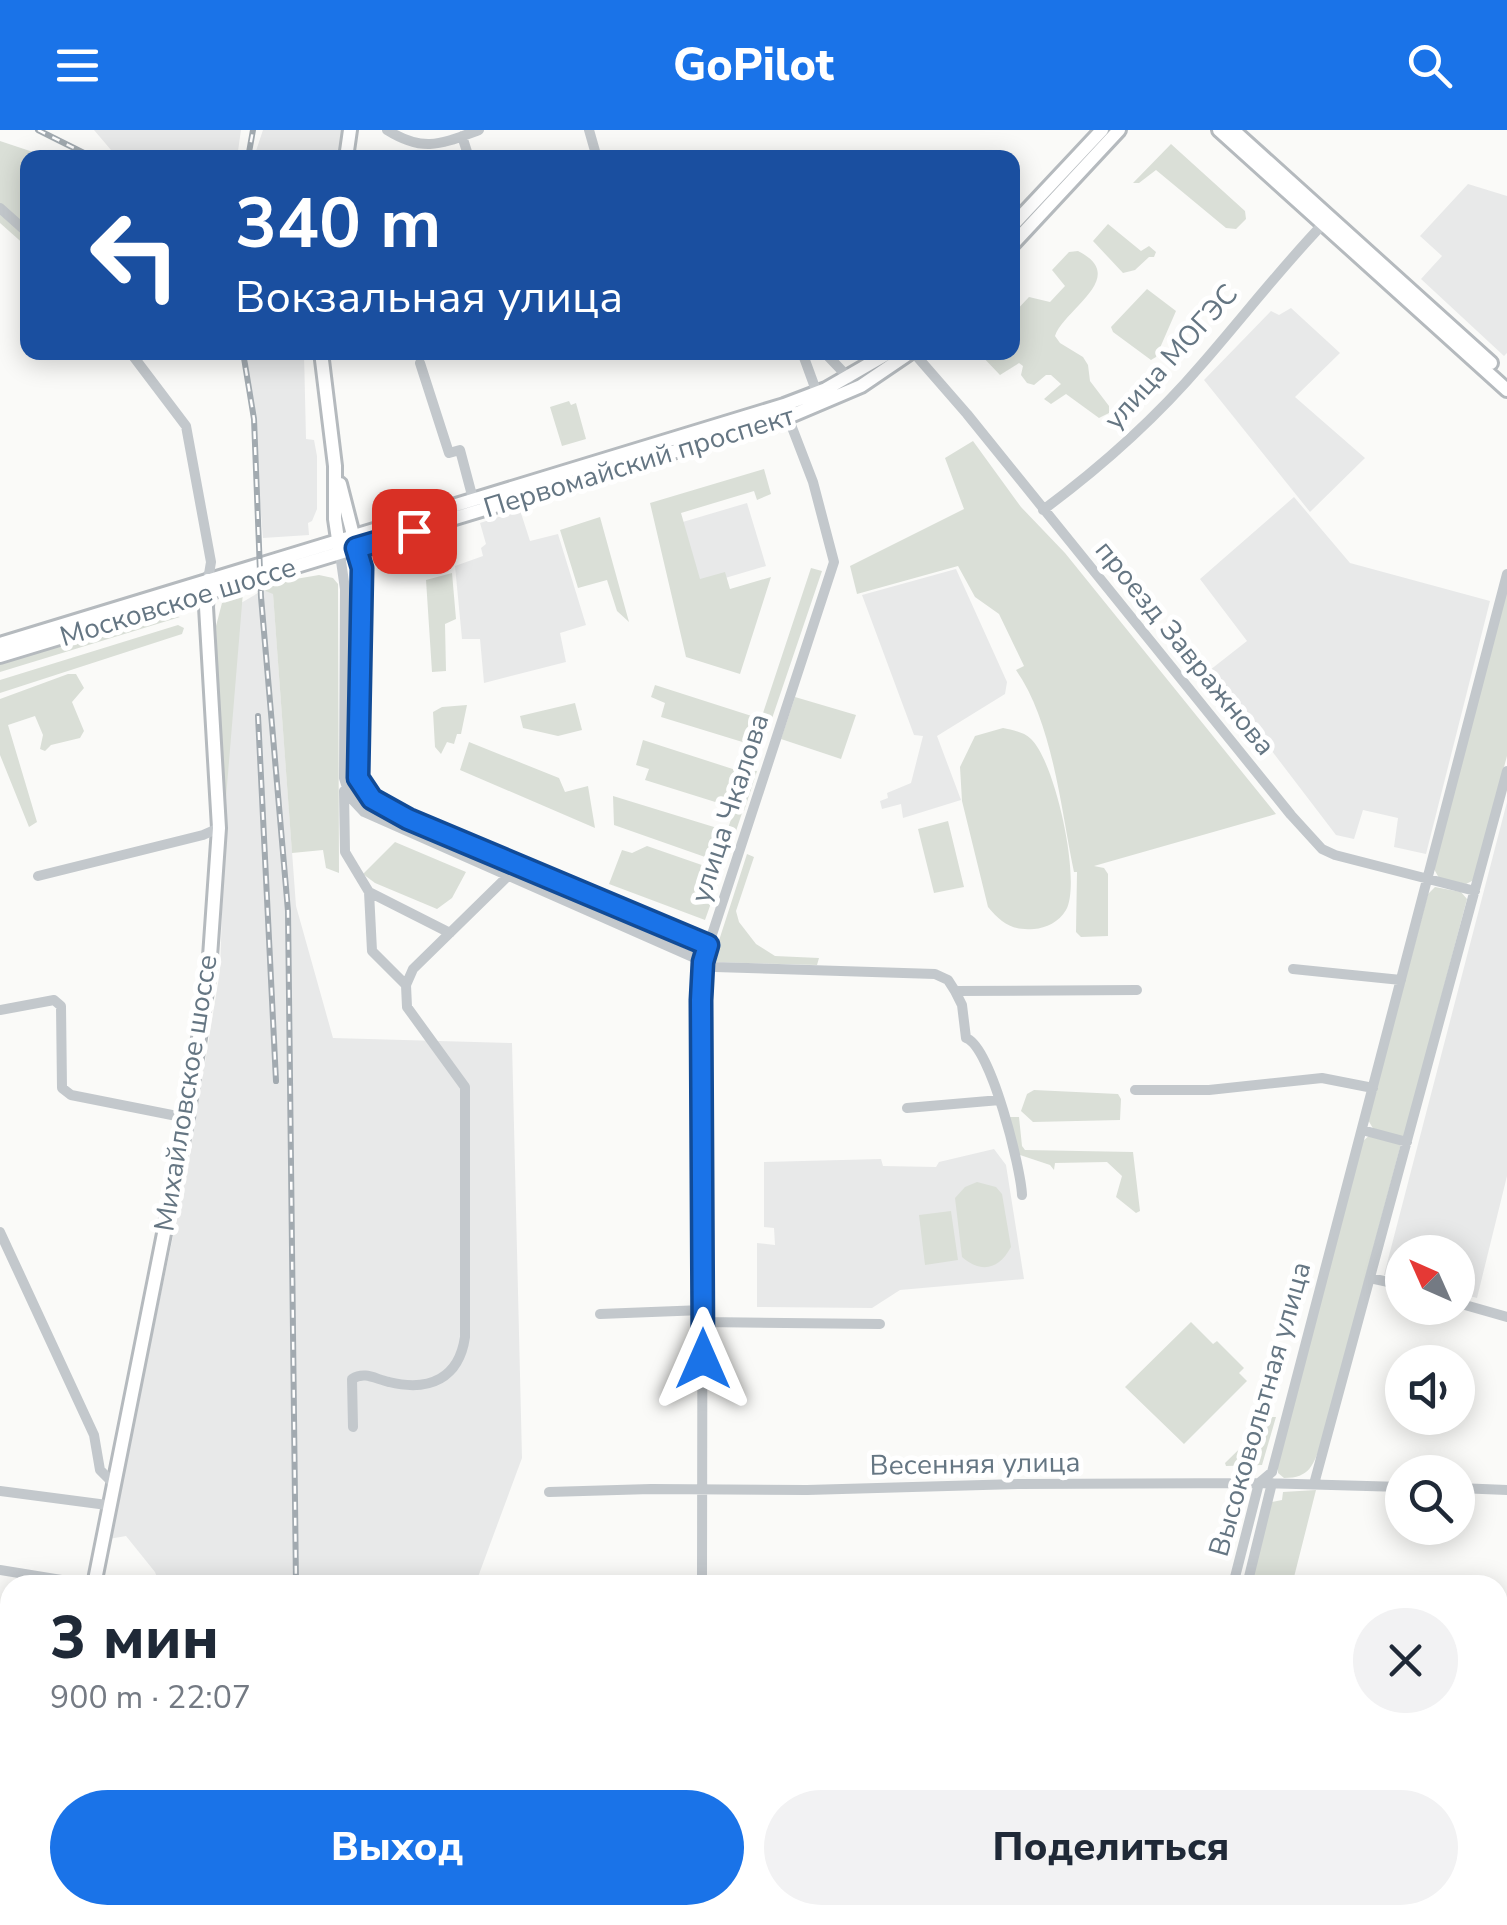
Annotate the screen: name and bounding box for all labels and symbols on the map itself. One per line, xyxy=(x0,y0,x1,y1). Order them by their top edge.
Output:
street label: улица МОГЭС xyxy=(1095,276,1247,438)
street label: Первомайский проспект xyxy=(479,397,799,527)
pin xyxy=(372,489,457,574)
street label: проезд Завражнова xyxy=(1086,532,1284,764)
street label: Московское шоссе xyxy=(55,548,301,656)
street label: улица Чкалова xyxy=(682,709,778,907)
street label: Михайловское шоссе xyxy=(145,952,227,1234)
north arrow xyxy=(1385,1235,1475,1325)
street label: Высоковольтная улица xyxy=(1200,1257,1320,1561)
position arrow xyxy=(651,1307,755,1411)
street label: Весенняя улица xyxy=(869,1443,1081,1485)

